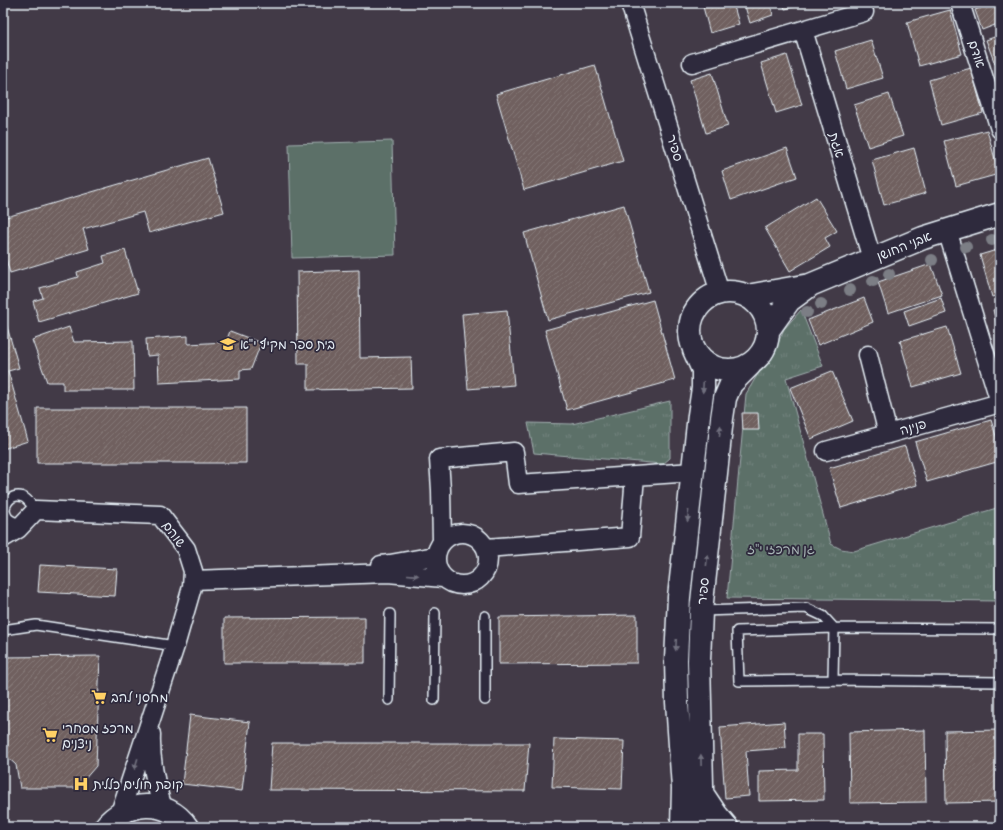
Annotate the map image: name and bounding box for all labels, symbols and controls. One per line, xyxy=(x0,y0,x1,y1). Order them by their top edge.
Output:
street label: אודם xyxy=(965,38,990,70)
street label: אגת xyxy=(825,129,849,160)
street label: ספיר xyxy=(663,132,687,164)
street label: אבני החושן xyxy=(874,227,934,265)
school or university icon: בית ספר מקיף י"א xyxy=(219,335,237,353)
place label: בית ספר מקיף י"א xyxy=(240,336,335,353)
one-way arrow xyxy=(699,381,706,393)
street label: פנינה xyxy=(898,415,928,439)
one-way arrow xyxy=(717,425,723,437)
one-way arrow xyxy=(685,510,691,522)
street label: שוהם xyxy=(159,517,190,551)
park label: גן מרכזי י"ז xyxy=(747,541,815,558)
one-way arrow xyxy=(703,554,710,566)
one-way arrow xyxy=(407,572,419,578)
street label: ספיר xyxy=(693,577,713,605)
one-way arrow xyxy=(673,639,680,651)
supermarket icon: מחסני להב xyxy=(90,688,108,706)
place label: מחסני להב xyxy=(111,689,168,706)
place label: מרכז מסחרי ניצנים xyxy=(62,720,134,752)
supermarket icon: מרכז מסחרי ניצנים xyxy=(41,726,59,744)
one-way arrow xyxy=(698,753,704,766)
one-way arrow xyxy=(133,758,139,770)
hospital icon: קופת חולים כללית xyxy=(72,775,90,793)
place label: קופת חולים כללית xyxy=(92,776,183,793)

